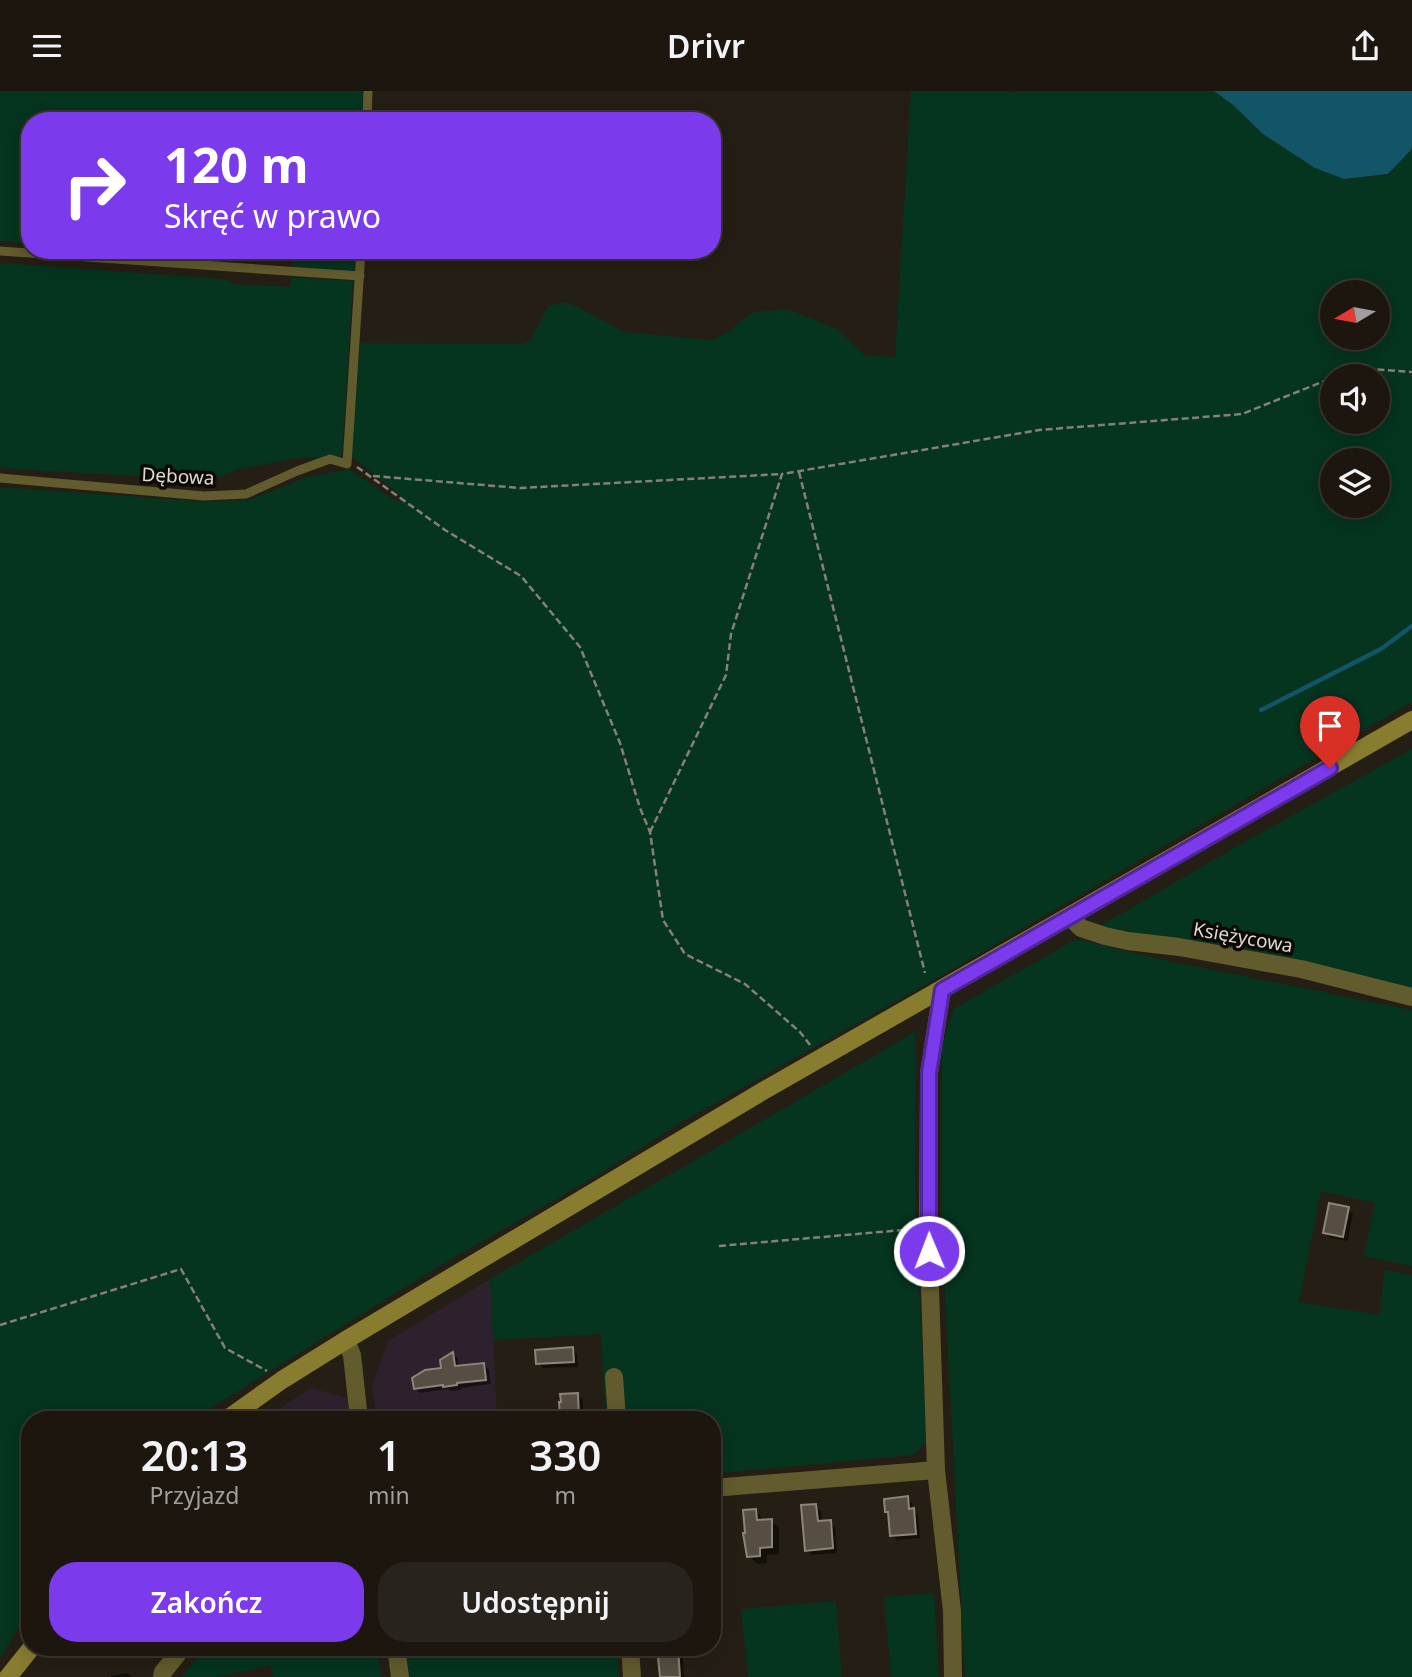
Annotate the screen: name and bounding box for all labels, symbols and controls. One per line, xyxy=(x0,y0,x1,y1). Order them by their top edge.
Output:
text: Drivr xyxy=(667,24,745,67)
icon: menu xyxy=(28,27,66,65)
icon: share xyxy=(1346,27,1384,65)
text: 120 m xyxy=(164,131,309,197)
icon: right xyxy=(49,140,140,231)
text: Skręć w prawo xyxy=(164,194,381,237)
north arrow xyxy=(1320,280,1390,350)
map controls xyxy=(1320,280,1390,518)
button: sound xyxy=(1320,364,1390,434)
button: layers xyxy=(1320,448,1390,518)
street label: Dębowa xyxy=(141,461,215,491)
pin xyxy=(1300,696,1360,768)
icon: arrive xyxy=(1311,707,1349,745)
street label: Księżycowa xyxy=(1191,915,1295,959)
position arrow xyxy=(892,1214,966,1288)
text: 20:13 xyxy=(141,1426,248,1483)
text: 1 xyxy=(377,1426,401,1483)
text: 330 xyxy=(529,1426,601,1483)
text: Przyjazd xyxy=(150,1479,239,1511)
text: min xyxy=(368,1479,410,1511)
text: m xyxy=(555,1479,576,1511)
button: Zakończ xyxy=(49,1562,364,1642)
button: Udostępnij xyxy=(378,1562,693,1642)

